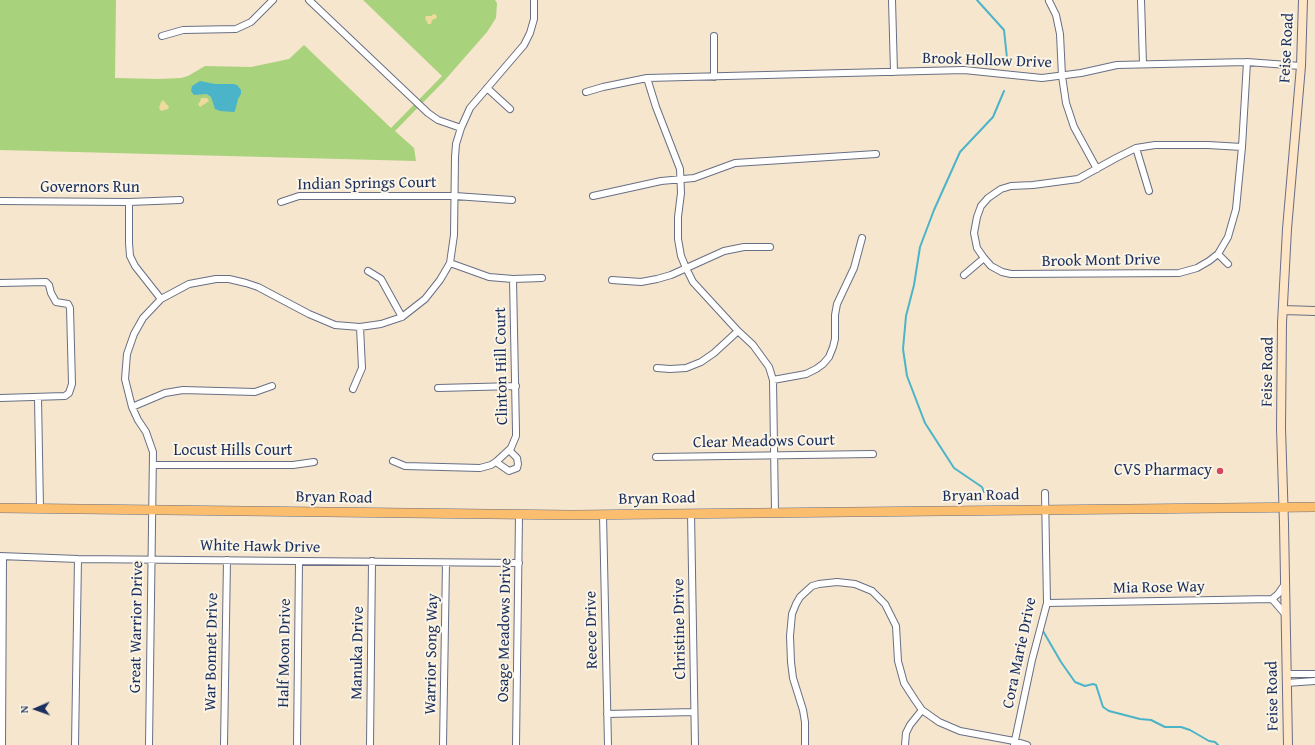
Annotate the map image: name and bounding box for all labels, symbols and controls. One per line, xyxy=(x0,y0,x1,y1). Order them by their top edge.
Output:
street label: Feise Road xyxy=(1276,13,1298,83)
street label: Brook Hollow Drive xyxy=(922,49,1052,73)
street label: Indian Springs Court xyxy=(297,173,437,195)
street label: Governors Run xyxy=(40,178,140,198)
street label: Brook Mont Drive xyxy=(1041,250,1161,272)
street label: Clinton Hill Court xyxy=(491,307,513,425)
street label: Feise Road xyxy=(1258,337,1278,407)
street label: Clear Meadows Court xyxy=(693,431,835,453)
street label: Locust Hills Court xyxy=(174,441,292,461)
place label: CVS Pharmacy xyxy=(1114,461,1212,481)
marker: CVS Pharmacy xyxy=(1215,466,1225,476)
street label: Bryan Road xyxy=(942,486,1020,506)
street label: Bryan Road xyxy=(295,488,373,508)
street label: Bryan Road xyxy=(618,489,696,509)
street label: White Hawk Drive xyxy=(200,536,320,558)
street label: Osage Meadows Drive xyxy=(494,558,516,702)
street label: Great Warrior Drive xyxy=(126,561,148,693)
street label: Christine Drive xyxy=(670,578,690,680)
street label: Mia Rose Way xyxy=(1113,578,1205,598)
street label: Reece Drive xyxy=(582,591,602,669)
street label: War Bonnet Drive xyxy=(201,593,223,711)
street label: Warrior Song Way xyxy=(421,593,443,715)
street label: Cora Marie Drive xyxy=(999,596,1041,710)
street label: Half Moon Drive xyxy=(274,598,296,708)
street label: Manuka Drive xyxy=(348,606,368,700)
street label: Feise Road xyxy=(1263,661,1283,731)
north arrow xyxy=(16,689,56,729)
text: N xyxy=(16,705,32,713)

